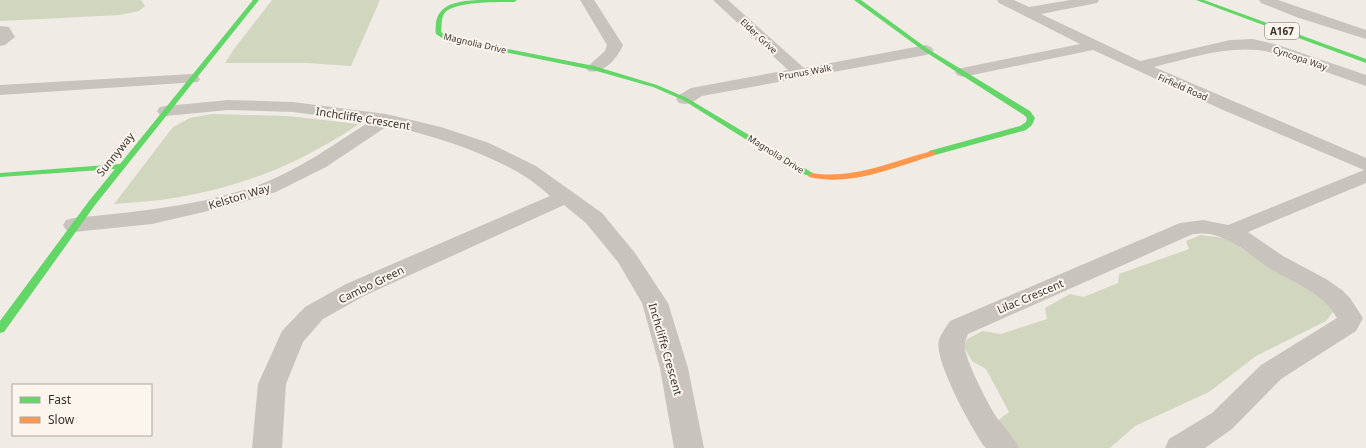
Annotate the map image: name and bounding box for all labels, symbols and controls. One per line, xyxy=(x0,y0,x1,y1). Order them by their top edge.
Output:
street label: Elder Grive xyxy=(738,15,780,57)
road number: A167 xyxy=(1265,23,1299,39)
street label: Magnolia Drive xyxy=(442,29,508,57)
street label: Cyncopa Way xyxy=(1271,43,1329,73)
street label: Prunus Walk xyxy=(778,61,832,83)
street label: Firfield Road xyxy=(1156,70,1210,104)
street label: Inchcliffe Crescent xyxy=(315,103,411,133)
street label: Sunnyway xyxy=(93,129,138,179)
street label: Magnolia Drive xyxy=(745,132,807,176)
street label: Kelston Way xyxy=(207,179,272,212)
street label: Cambo Green xyxy=(336,262,406,306)
street label: Lilac Crescent xyxy=(994,275,1066,317)
street label: Inchcliffe Crescent xyxy=(646,301,686,397)
legend xyxy=(12,384,152,436)
text: Fast xyxy=(48,391,72,408)
text: Slow xyxy=(48,411,75,428)

